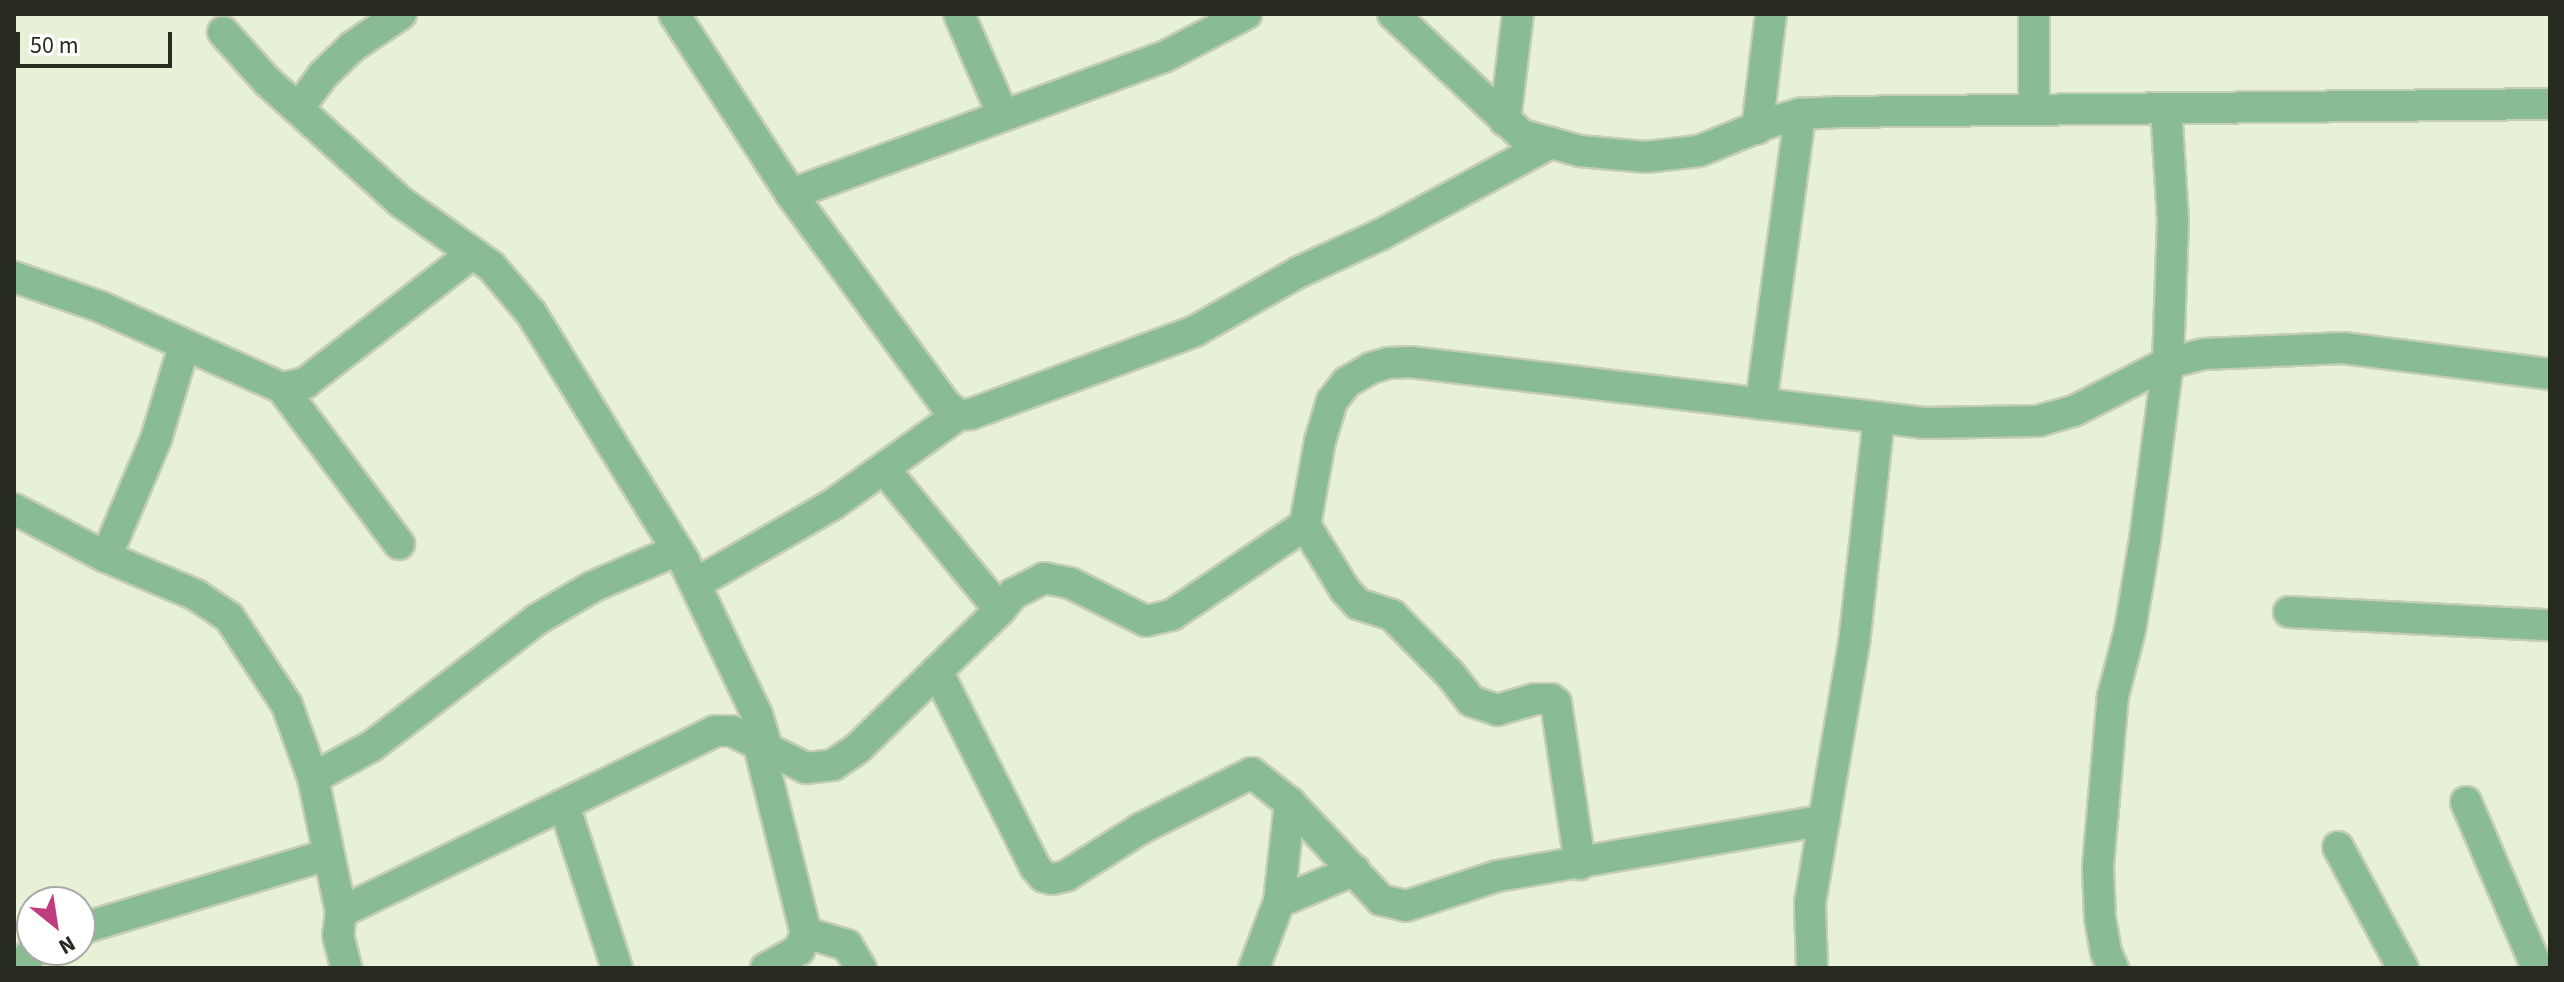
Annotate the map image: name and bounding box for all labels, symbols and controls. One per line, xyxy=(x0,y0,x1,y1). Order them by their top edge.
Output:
scale bar xyxy=(20,16,176,66)
text: 50 m xyxy=(30,28,79,63)
north arrow xyxy=(16,886,96,966)
text: N xyxy=(53,928,81,963)

